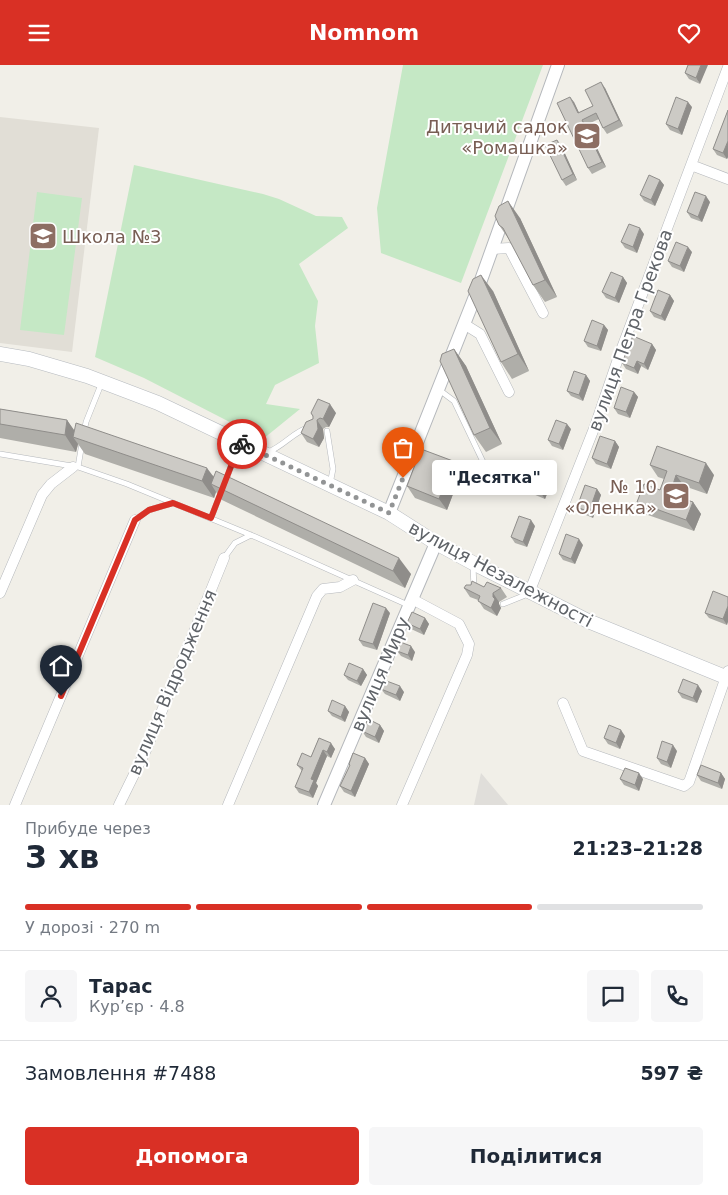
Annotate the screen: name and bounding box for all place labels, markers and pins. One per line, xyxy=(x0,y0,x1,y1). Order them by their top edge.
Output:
place label: Дитячий садок «Ромашка» xyxy=(426,116,568,158)
school or university icon: Дитячий садок «Ромашка» xyxy=(572,121,602,151)
school or university icon: Школа №3 xyxy=(28,221,58,251)
place label: Школа №3 xyxy=(62,226,162,247)
pin xyxy=(382,427,424,478)
callout: "Десятка" xyxy=(433,461,558,495)
place label: № 10 «Оленка» xyxy=(565,476,657,518)
school or university icon: № 10 «Оленка» xyxy=(661,481,691,511)
pin xyxy=(40,645,82,696)

